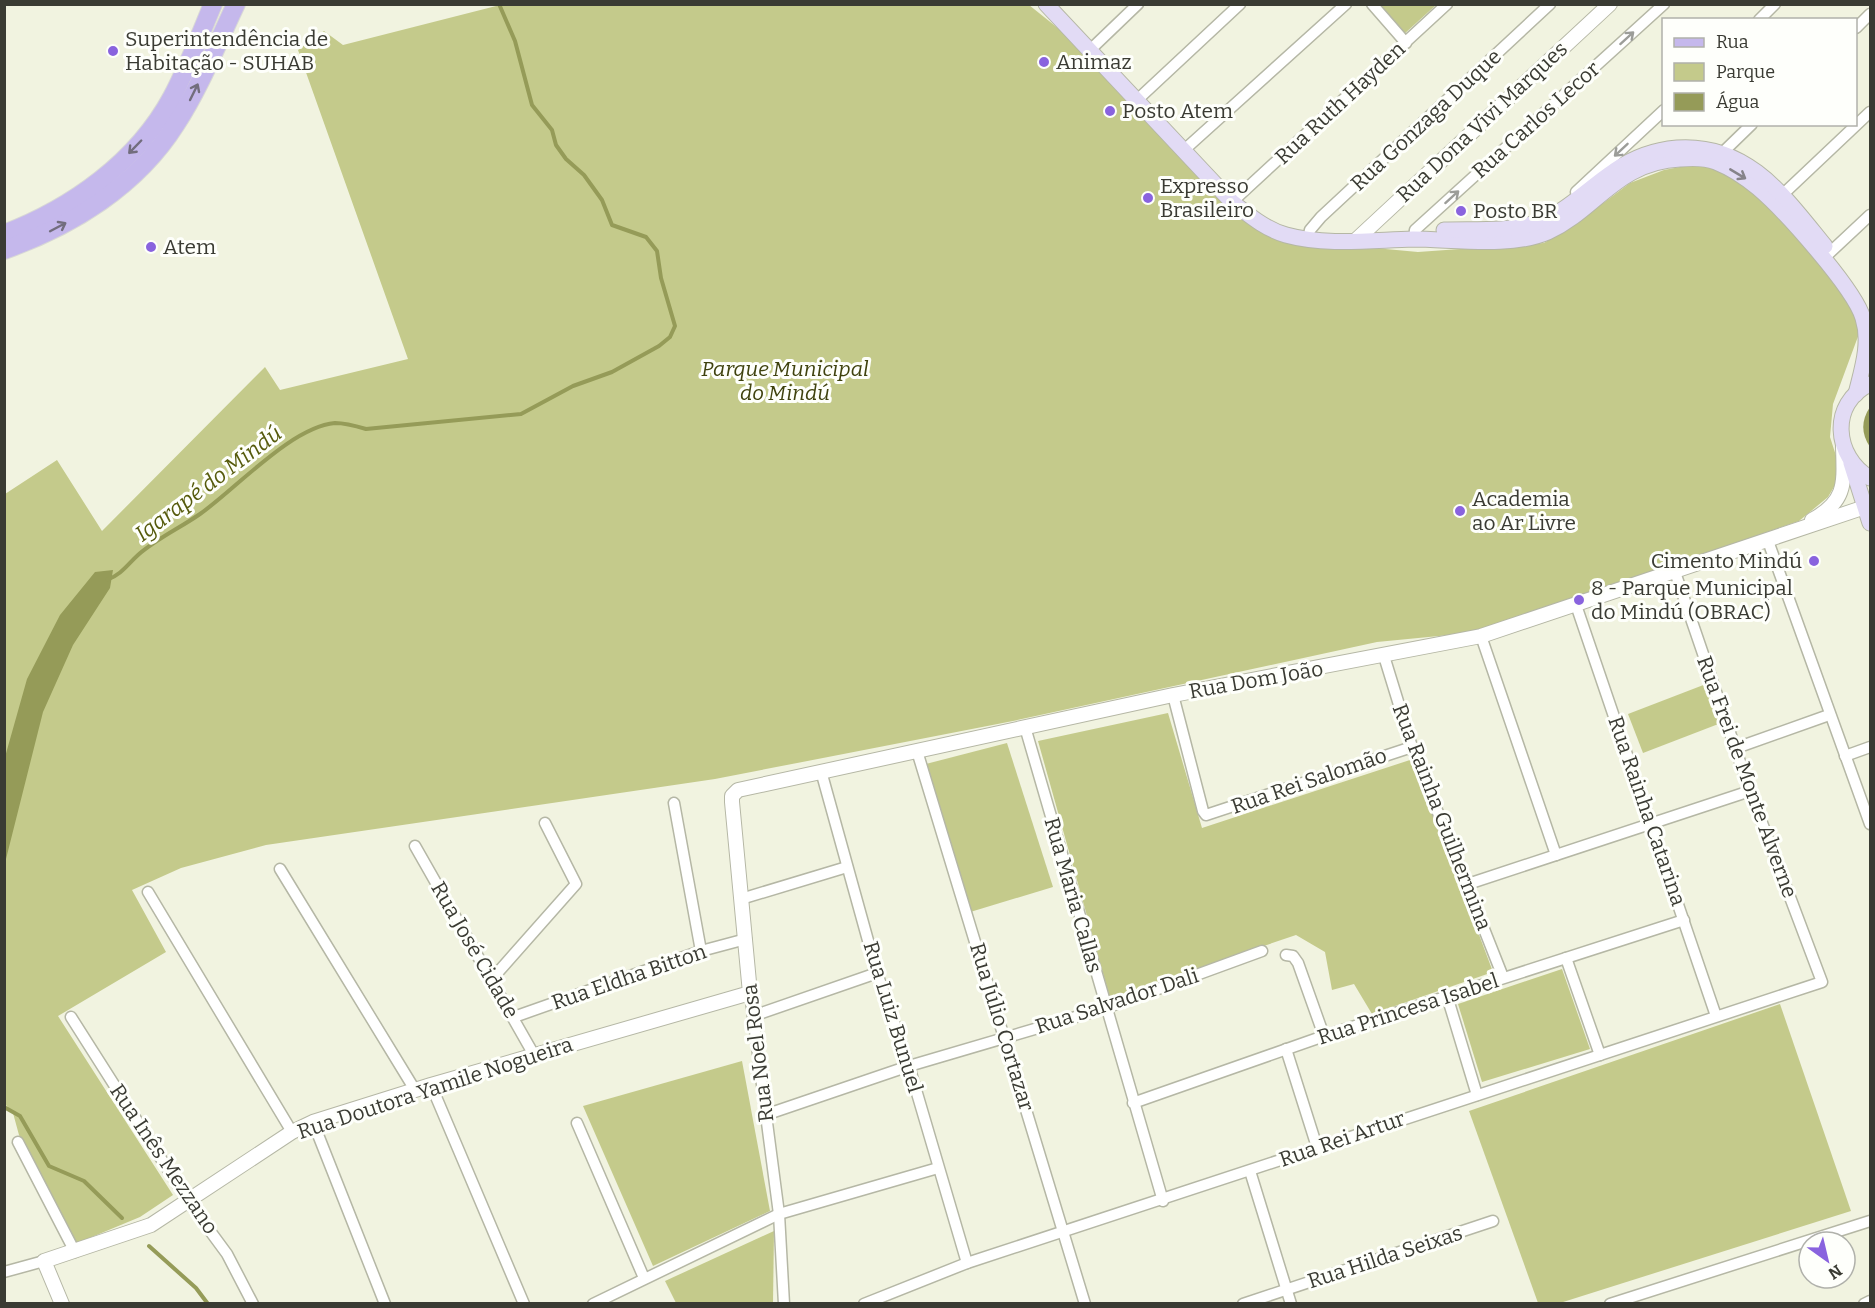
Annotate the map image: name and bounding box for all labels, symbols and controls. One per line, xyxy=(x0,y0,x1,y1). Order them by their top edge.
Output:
legend xyxy=(1662,18,1857,126)
place label: Superintendência de Habitação - SUHAB xyxy=(125,26,328,76)
one-way arrow xyxy=(1620,31,1635,45)
text: Rua xyxy=(1716,31,1749,53)
street label: Rua Ruth Hayden xyxy=(1270,36,1410,170)
street label: Rua Dona Vivi Marques xyxy=(1391,36,1573,208)
marker: Superintendência de Habitação - SUHAB xyxy=(106,44,120,58)
street label: Rua Gonzaga Duque xyxy=(1345,44,1507,196)
place label: Animaz xyxy=(1056,49,1132,75)
marker: Animaz xyxy=(1037,55,1051,69)
street label: Rua Carlos Lecor xyxy=(1467,56,1605,184)
text: Parque xyxy=(1716,61,1775,83)
one-way arrow xyxy=(188,83,200,101)
text: Água xyxy=(1716,91,1760,113)
place label: Posto Atem xyxy=(1122,98,1233,124)
marker: Posto Atem xyxy=(1103,104,1117,118)
one-way arrow xyxy=(127,139,142,154)
one-way arrow xyxy=(1614,143,1629,157)
one-way arrow xyxy=(1729,169,1746,181)
place label: Expresso Brasileiro xyxy=(1160,173,1254,223)
one-way arrow xyxy=(1444,190,1459,204)
marker: Expresso Brasileiro xyxy=(1141,191,1155,205)
place label: Posto BR xyxy=(1473,198,1558,224)
marker: Posto BR xyxy=(1454,204,1468,218)
one-way arrow xyxy=(49,221,67,232)
place label: Atem xyxy=(163,234,216,260)
marker: Atem xyxy=(144,240,158,254)
park label: Parque Municipal do Mindú xyxy=(701,356,869,406)
water label: Igarapé do Mindú xyxy=(130,419,287,547)
place label: Academia ao Ar Livre xyxy=(1472,486,1576,536)
marker: Academia ao Ar Livre xyxy=(1453,504,1467,518)
place label: Cimento Mindú xyxy=(1651,548,1802,574)
marker: Cimento Mindú xyxy=(1807,554,1821,568)
place label: 8 - Parque Municipal do Mindú (OBRAC) xyxy=(1591,575,1793,625)
marker: 8 - Parque Municipal do Mindú (OBRAC) xyxy=(1572,593,1586,607)
street label: Rua Frei de Monte Alverne xyxy=(1691,653,1803,901)
street label: Rua Dom João xyxy=(1187,655,1325,705)
street label: Rua Rainha Guilhermina xyxy=(1387,700,1497,934)
street label: Rua Rainha Catarina xyxy=(1602,713,1692,910)
street label: Rua Rei Salomão xyxy=(1228,742,1390,820)
street label: Rua Maria Callas xyxy=(1038,814,1108,976)
street label: Rua José Cidade xyxy=(425,877,525,1023)
street label: Rua Eldha Bitton xyxy=(548,938,710,1016)
street label: Rua Luiz Bunuel xyxy=(858,938,928,1096)
street label: Rua Júlio Cortazar xyxy=(964,940,1040,1114)
street label: Rua Salvador Dali xyxy=(1032,962,1202,1040)
street label: Rua Princesa Isabel xyxy=(1314,967,1502,1051)
street label: Rua Noel Rosa xyxy=(737,982,779,1124)
street label: Rua Doutora Yamile Nogueira xyxy=(294,1031,576,1145)
street label: Rua Inês Mezzano xyxy=(104,1079,224,1239)
street label: Rua Rei Artur xyxy=(1276,1105,1408,1173)
street label: Rua Hilda Seixas xyxy=(1304,1220,1466,1294)
north arrow xyxy=(1797,1230,1857,1290)
text: N xyxy=(1825,1261,1846,1283)

